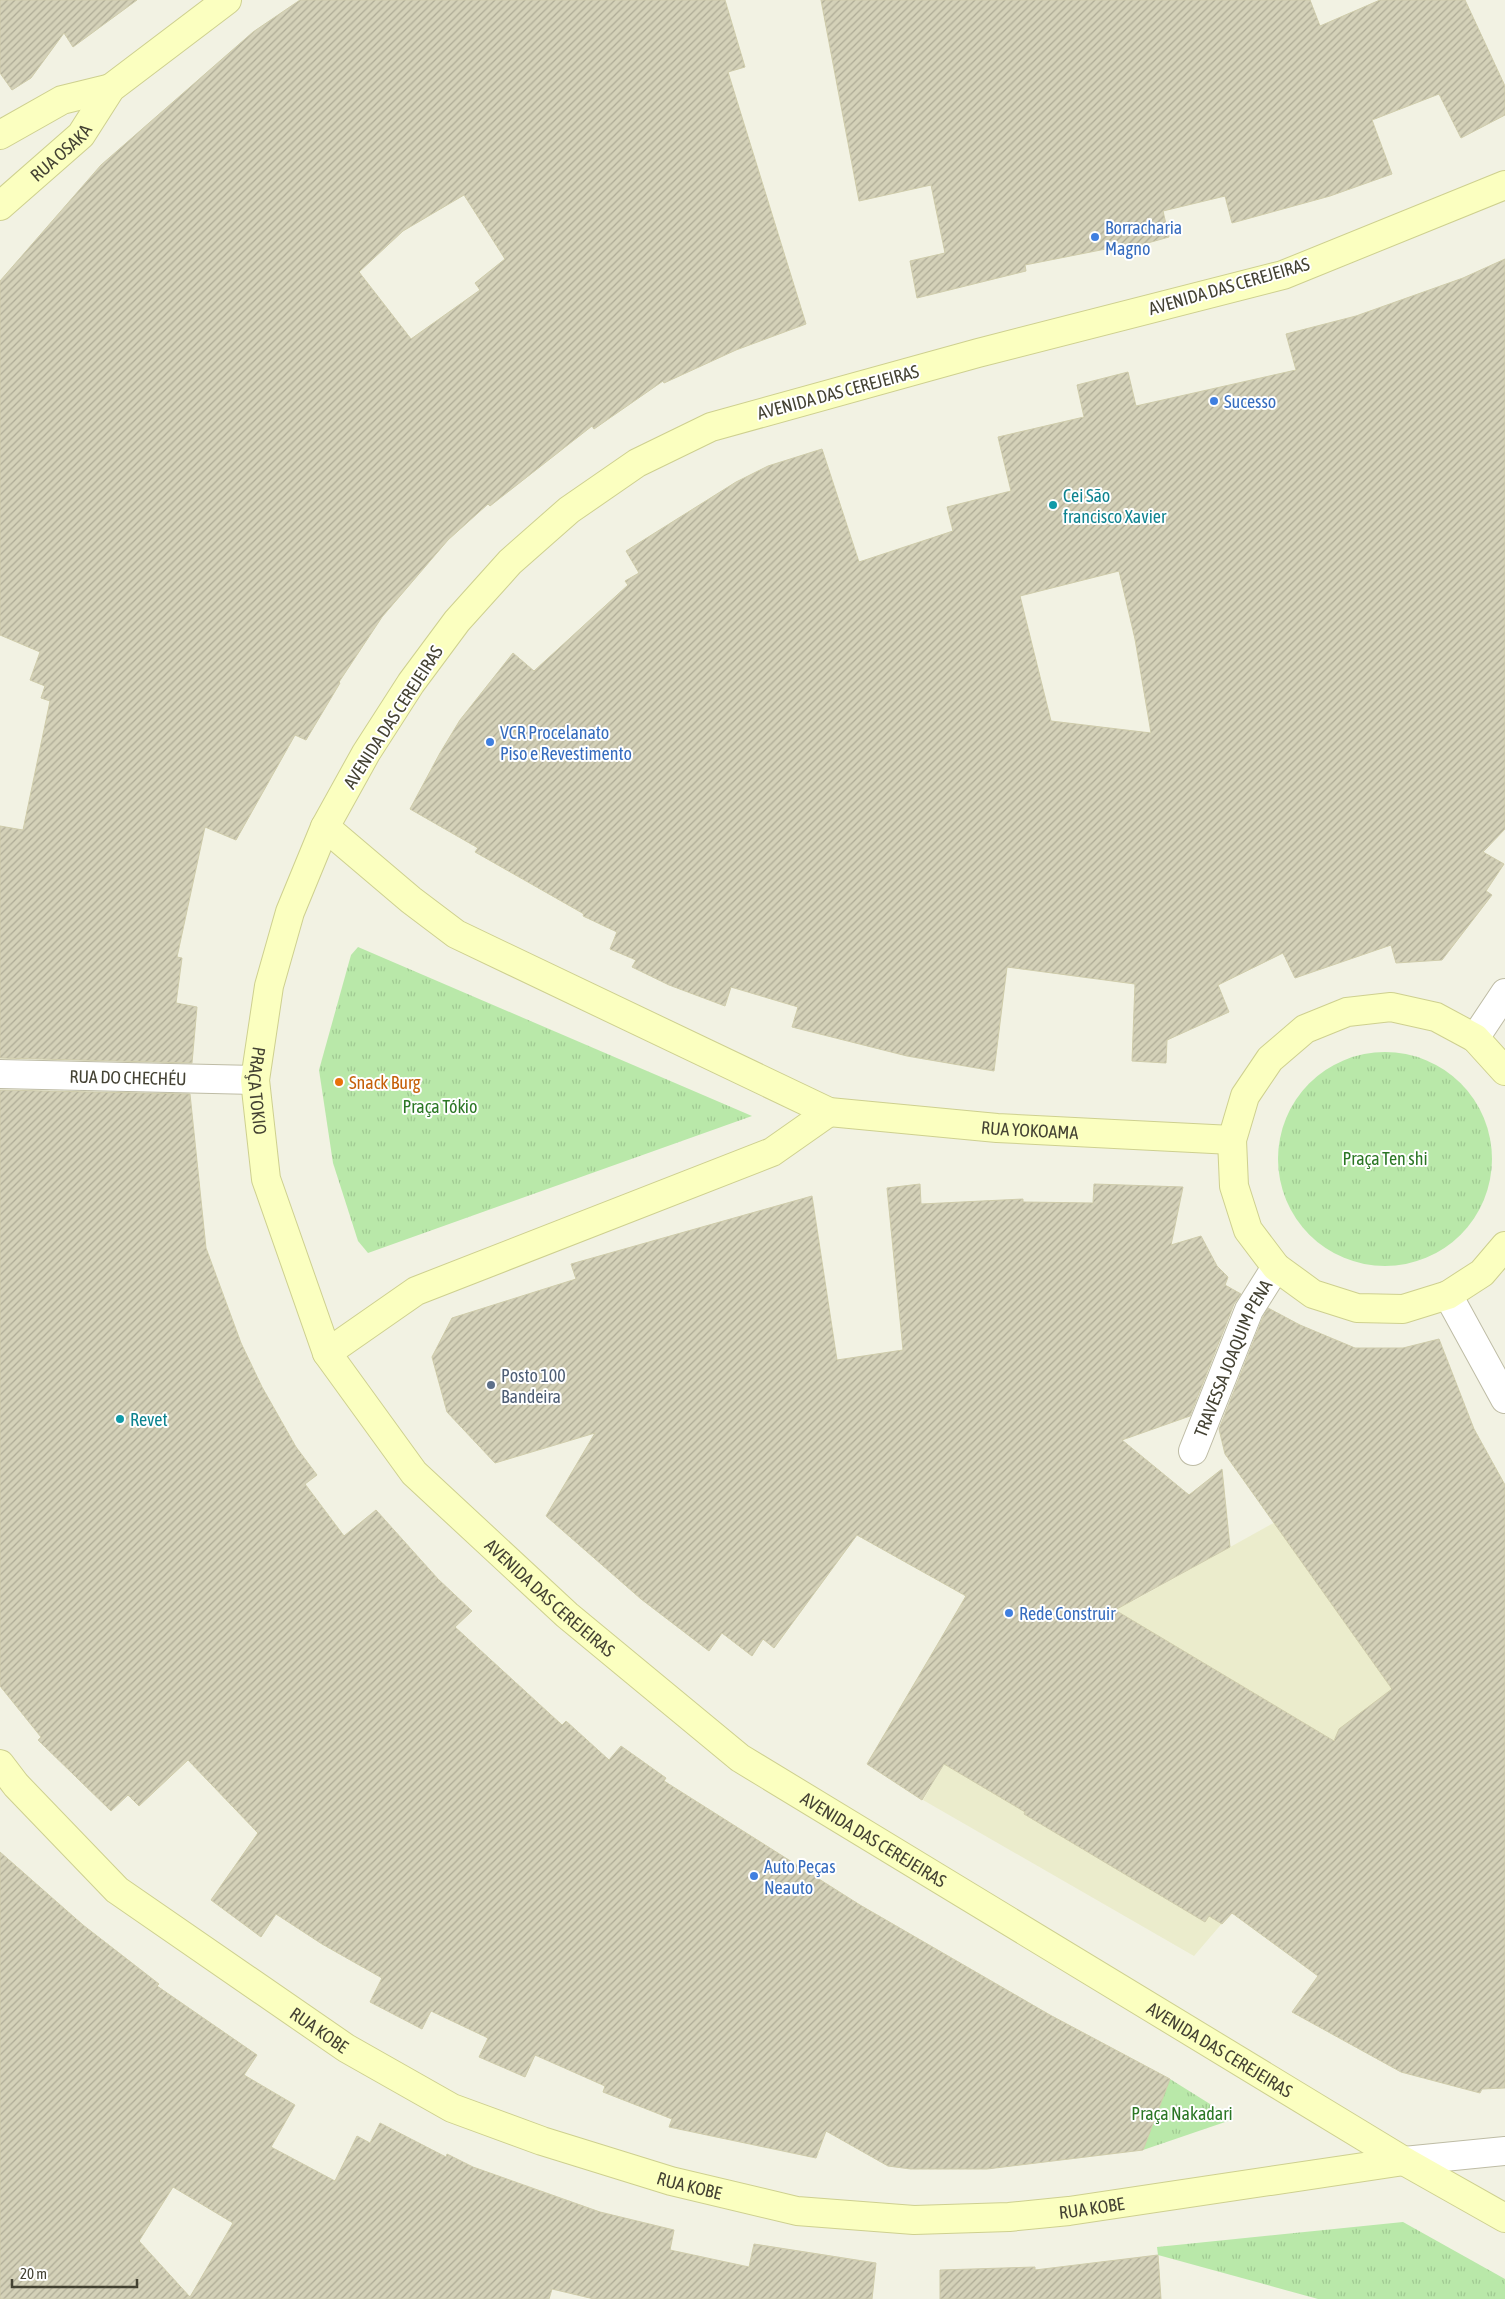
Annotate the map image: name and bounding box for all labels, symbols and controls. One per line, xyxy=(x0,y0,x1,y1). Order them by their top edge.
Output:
street label: RUA OSAKA xyxy=(26,120,96,185)
place label: Borracharia Magno xyxy=(1105,217,1182,259)
marker: Borracharia Magno xyxy=(1089,231,1101,243)
street label: AVENIDA DAS CEREJEIRAS xyxy=(1146,253,1312,319)
street label: AVENIDA DAS CEREJEIRAS xyxy=(755,360,921,424)
place label: Sucesso xyxy=(1224,391,1276,412)
marker: Sucesso xyxy=(1208,395,1220,407)
place label: Cei São francisco Xavier xyxy=(1063,485,1167,527)
marker: Cei São francisco Xavier xyxy=(1047,499,1059,511)
street label: AVENIDA DAS CEREJEIRAS xyxy=(339,641,447,792)
place label: VCR Procelanato Piso e Revestimento xyxy=(500,722,632,764)
marker: VCR Procelanato Piso e Revestimento xyxy=(484,736,496,748)
street label: PRAÇA TOKIO xyxy=(244,1046,271,1136)
street label: RUA DO CHECHÉU xyxy=(69,1065,187,1089)
place label: Snack Burg xyxy=(349,1072,421,1093)
marker: Snack Burg xyxy=(333,1076,345,1088)
park label: Praça Tókio xyxy=(403,1096,477,1117)
street label: RUA YOKOAMA xyxy=(980,1116,1079,1143)
park label: Praça Ten shi xyxy=(1342,1148,1428,1169)
street label: TRAVESSA JOAQUIM PENA xyxy=(1189,1275,1276,1440)
place label: Posto 100 Bandeira xyxy=(501,1365,566,1407)
marker: Posto 100 Bandeira xyxy=(485,1379,497,1391)
place label: Revet xyxy=(130,1409,168,1430)
marker: Revet xyxy=(114,1413,126,1425)
street label: AVENIDA DAS CEREJEIRAS xyxy=(481,1534,620,1661)
place label: Rede Construir xyxy=(1019,1603,1116,1624)
marker: Rede Construir xyxy=(1003,1607,1015,1619)
street label: AVENIDA DAS CEREJEIRAS xyxy=(797,1787,951,1891)
place label: Auto Peças Neauto xyxy=(764,1856,836,1898)
marker: Auto Peças Neauto xyxy=(748,1870,760,1882)
street label: AVENIDA DAS CEREJEIRAS xyxy=(1143,1997,1297,2102)
street label: RUA KOBE xyxy=(286,2002,353,2057)
park label: Praça Nakadari xyxy=(1131,2103,1233,2124)
street label: RUA KOBE xyxy=(655,2167,724,2203)
street label: RUA KOBE xyxy=(1058,2192,1126,2222)
scale bar xyxy=(12,2256,138,2288)
text: 20 m xyxy=(20,2265,47,2282)

